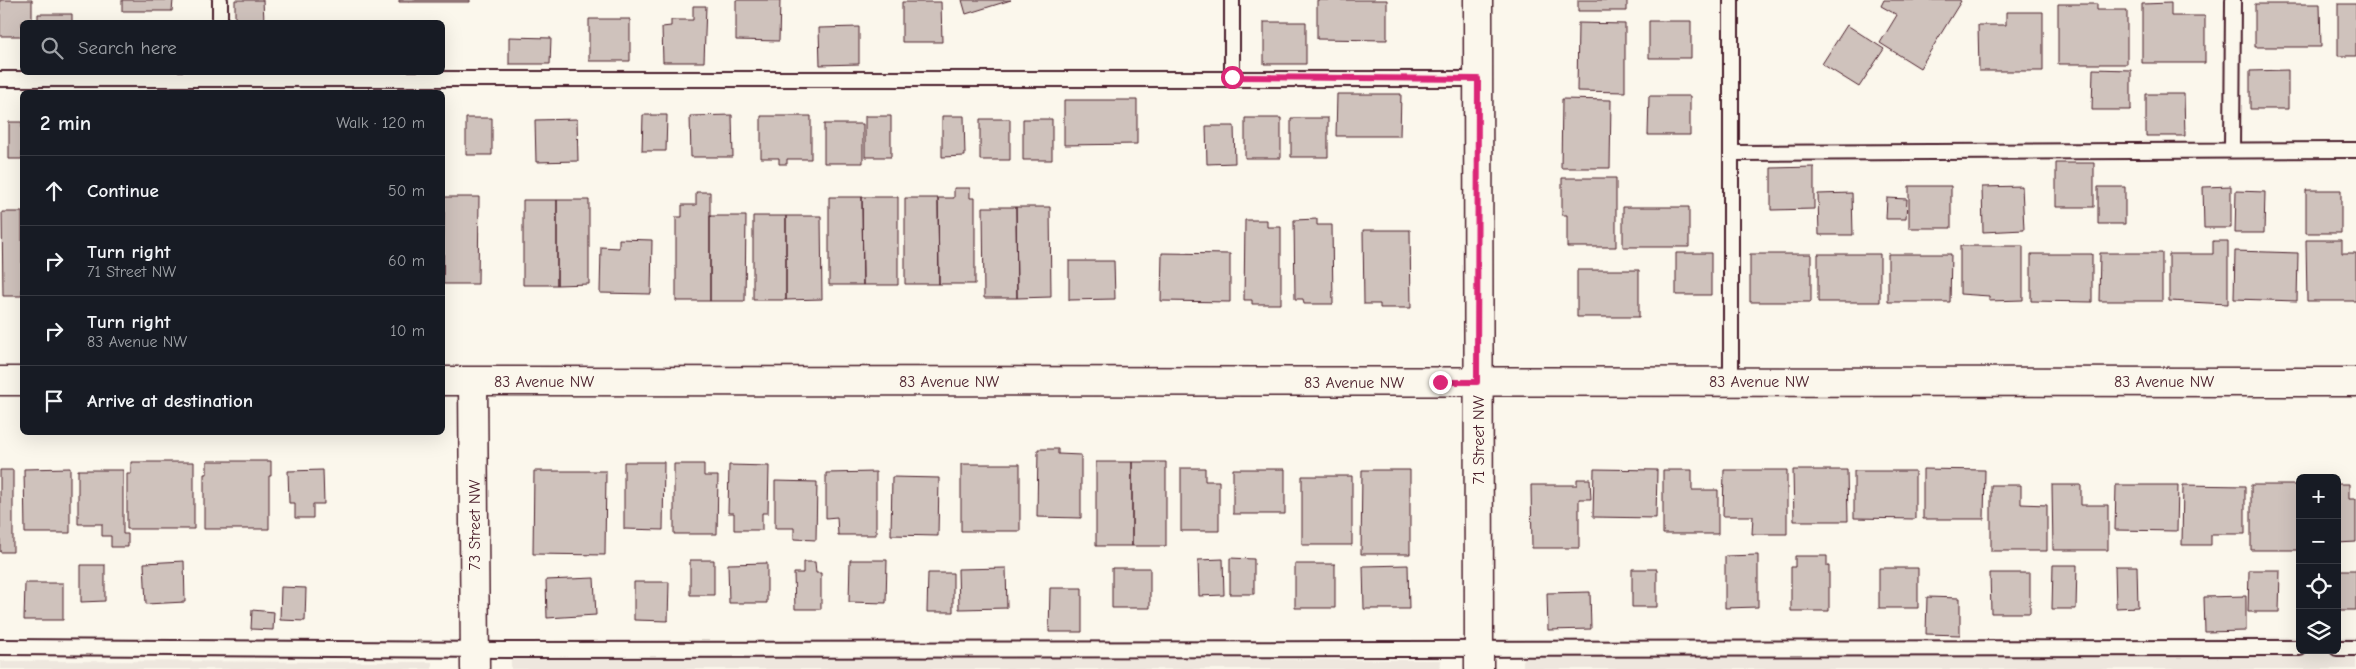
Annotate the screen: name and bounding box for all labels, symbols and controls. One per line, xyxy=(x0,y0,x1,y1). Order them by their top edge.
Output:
search box xyxy=(20,20,445,75)
icon: search xyxy=(38,34,66,62)
text: Search here xyxy=(78,37,177,59)
route start xyxy=(1221,66,1244,89)
text: 2 min xyxy=(40,111,91,135)
text: Walk · 120 m xyxy=(336,114,425,132)
icon: ahead xyxy=(40,177,68,205)
text: Continue xyxy=(87,180,159,202)
text: 50 m xyxy=(388,182,425,200)
text: Turn right xyxy=(87,241,171,263)
icon: right xyxy=(40,247,68,275)
text: 60 m xyxy=(388,252,425,270)
text: 71 Street NW xyxy=(87,263,176,281)
text: Turn right xyxy=(87,311,171,333)
icon: right xyxy=(40,317,68,345)
text: 10 m xyxy=(390,322,425,340)
text: 83 Avenue NW xyxy=(87,333,187,351)
route end xyxy=(1429,371,1452,394)
street label: 83 Avenue NW xyxy=(494,373,594,391)
street label: 83 Avenue NW xyxy=(899,373,999,391)
street label: 83 Avenue NW xyxy=(1709,373,1809,391)
street label: 83 Avenue NW xyxy=(2114,373,2214,391)
street label: 83 Avenue NW xyxy=(1304,374,1404,392)
icon: arrive xyxy=(40,387,68,415)
text: Arrive at destination xyxy=(87,390,253,412)
street label: 71 Street NW xyxy=(1470,395,1488,485)
map controls xyxy=(2296,474,2341,654)
button: + xyxy=(2296,474,2341,519)
street label: 73 Street NW xyxy=(466,479,484,570)
button: − xyxy=(2296,519,2341,564)
button: locate xyxy=(2296,564,2341,609)
button: layers xyxy=(2296,609,2341,654)

